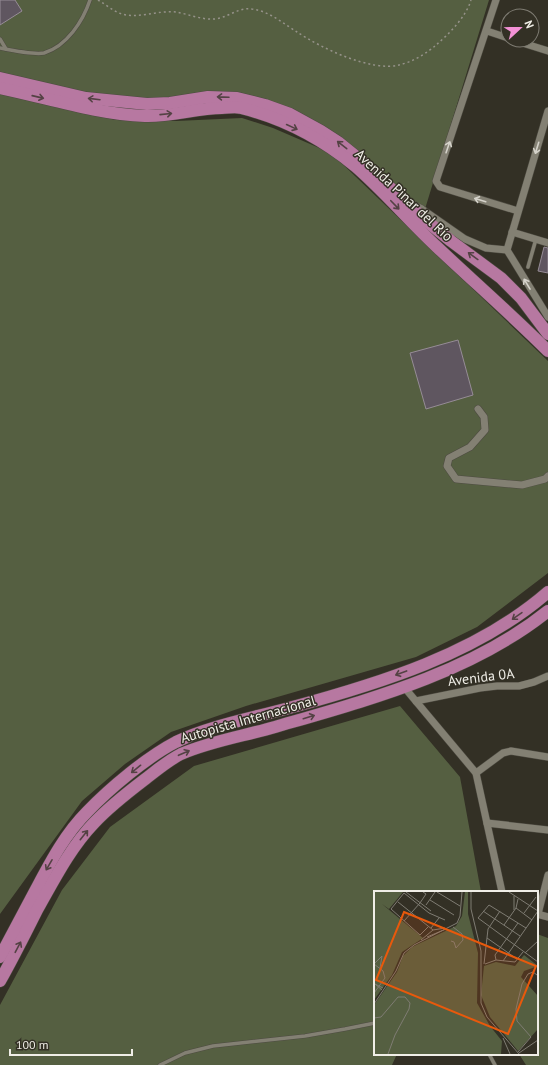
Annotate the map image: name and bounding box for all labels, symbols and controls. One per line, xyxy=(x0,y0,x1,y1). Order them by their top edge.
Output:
north arrow xyxy=(500,8,540,48)
text: N xyxy=(521,18,537,30)
one-way arrow xyxy=(31,93,44,101)
one-way arrow xyxy=(217,94,230,101)
one-way arrow xyxy=(88,95,101,103)
one-way arrow xyxy=(159,110,172,118)
one-way arrow xyxy=(286,124,298,131)
one-way arrow xyxy=(336,141,347,149)
one-way arrow xyxy=(444,141,452,153)
one-way arrow xyxy=(533,142,540,155)
street label: Avenida Pinar del Río xyxy=(351,145,457,245)
one-way arrow xyxy=(474,196,487,203)
one-way arrow xyxy=(390,200,400,210)
one-way arrow xyxy=(467,252,478,260)
one-way arrow xyxy=(523,278,531,290)
one-way arrow xyxy=(512,612,523,620)
street label: Avenida 0A xyxy=(447,664,516,690)
one-way arrow xyxy=(394,670,407,677)
street label: Autopista Internacional xyxy=(178,691,318,747)
one-way arrow xyxy=(302,713,315,720)
one-way arrow xyxy=(178,749,190,757)
one-way arrow xyxy=(130,765,141,774)
one-way arrow xyxy=(79,829,88,840)
one-way arrow xyxy=(45,859,53,871)
inset map xyxy=(374,891,538,1055)
one-way arrow xyxy=(15,941,23,953)
scale bar xyxy=(10,1031,132,1057)
text: 100 m xyxy=(16,1037,49,1052)

